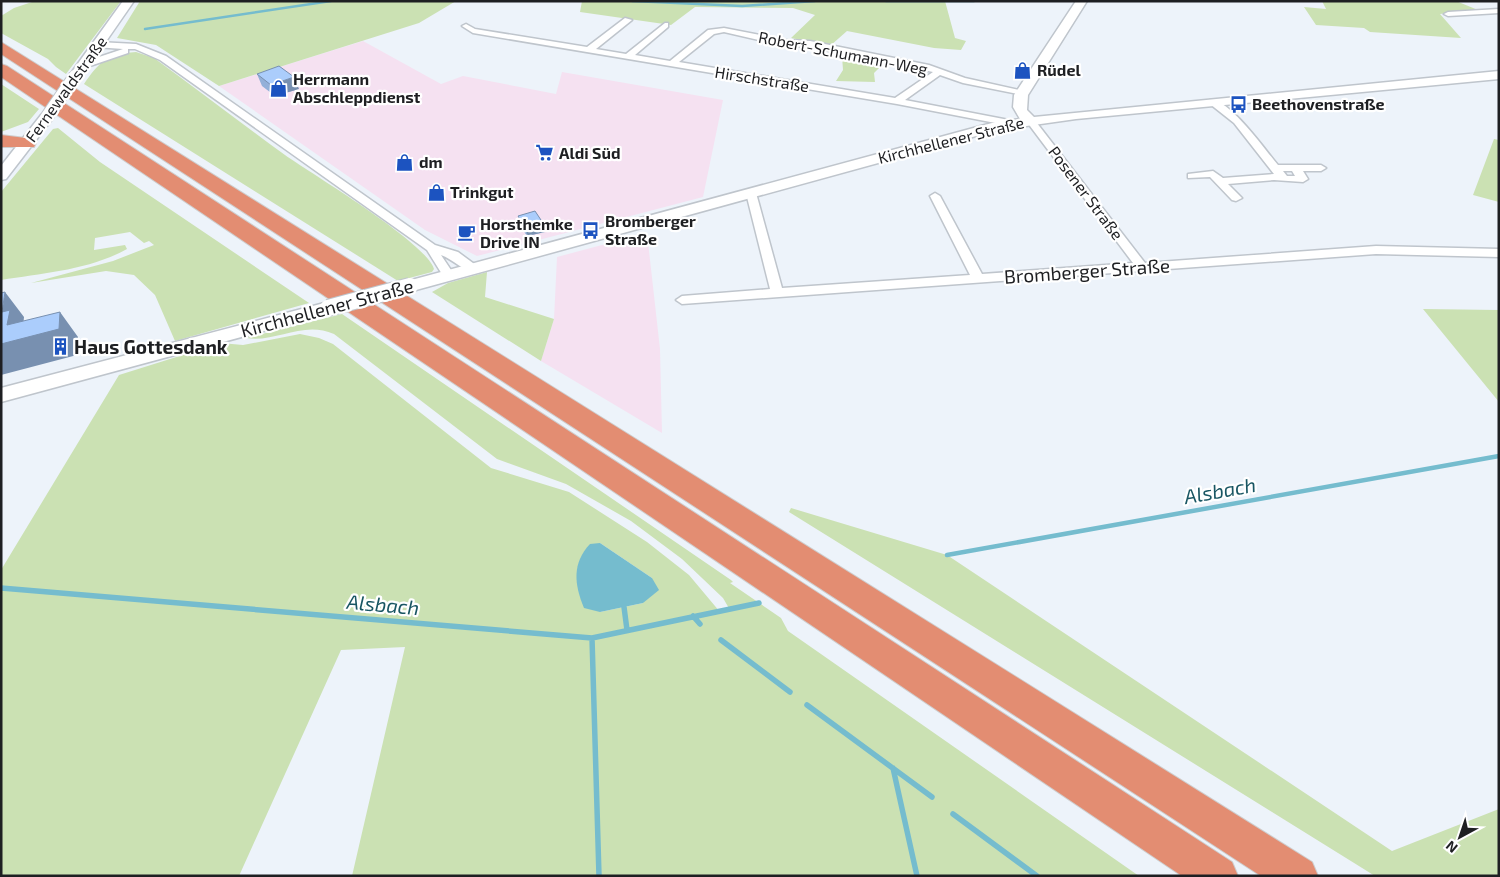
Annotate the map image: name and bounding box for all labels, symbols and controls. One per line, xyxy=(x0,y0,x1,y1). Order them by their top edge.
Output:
street label: Robert-Schumann-Weg xyxy=(757,27,929,78)
street label: Fernewaldstraße xyxy=(21,32,110,145)
shop icon: Rüdel xyxy=(1013,60,1033,80)
place label: Rüdel xyxy=(1037,60,1081,79)
street label: Hirschstraße xyxy=(714,62,811,95)
place label: Herrmann Abschleppdienst xyxy=(293,69,421,106)
shop icon: Herrmann Abschleppdienst xyxy=(269,78,289,98)
bus stop icon: Beethovenstraße xyxy=(1228,94,1248,114)
place label: Beethovenstraße xyxy=(1252,94,1385,113)
street label: Kirchhellener Straße xyxy=(876,112,1026,167)
street label: Posener Straße xyxy=(1045,142,1128,243)
supermarket icon: Aldi Süd xyxy=(535,143,555,163)
place label: Aldi Süd xyxy=(559,143,621,162)
shop icon: dm xyxy=(395,152,415,172)
place label: dm xyxy=(419,152,443,171)
shop icon: Trinkgut xyxy=(426,182,446,202)
place label: Trinkgut xyxy=(450,182,514,201)
place label: Bromberger Straße xyxy=(605,211,696,248)
place label: Horsthemke Drive IN xyxy=(480,214,573,251)
bus stop icon: Bromberger Straße xyxy=(581,220,601,240)
cafe icon: Horsthemke Drive IN xyxy=(456,223,476,243)
street label: Bromberger Straße xyxy=(1003,253,1171,288)
street label: Kirchhellener Straße xyxy=(238,273,416,342)
place label: Haus Gottesdank xyxy=(74,335,228,358)
building icon: Haus Gottesdank xyxy=(50,337,70,357)
water label: Alsbach xyxy=(1181,472,1258,508)
water label: Alsbach xyxy=(345,589,420,619)
north arrow xyxy=(1435,812,1485,862)
text: N xyxy=(1442,838,1461,857)

